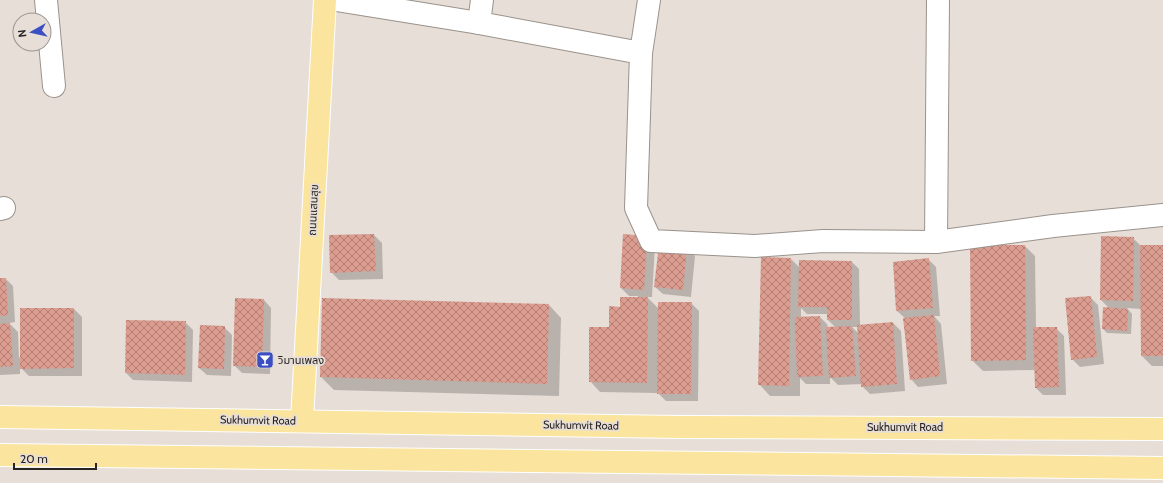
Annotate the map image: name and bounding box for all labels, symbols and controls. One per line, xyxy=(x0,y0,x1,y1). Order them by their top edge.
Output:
north arrow xyxy=(12,12,52,52)
text: N xyxy=(15,29,30,38)
street label: ถนนแสนสุข xyxy=(305,184,321,236)
bar icon: วิมานเพลง xyxy=(255,350,275,370)
place label: วิมานเพลง xyxy=(278,353,324,367)
street label: Sukhumvit Road xyxy=(220,412,296,428)
street label: Sukhumvit Road xyxy=(543,417,619,433)
street label: Sukhumvit Road xyxy=(867,420,943,434)
scale bar xyxy=(14,445,96,471)
text: 20 m xyxy=(20,451,48,466)

